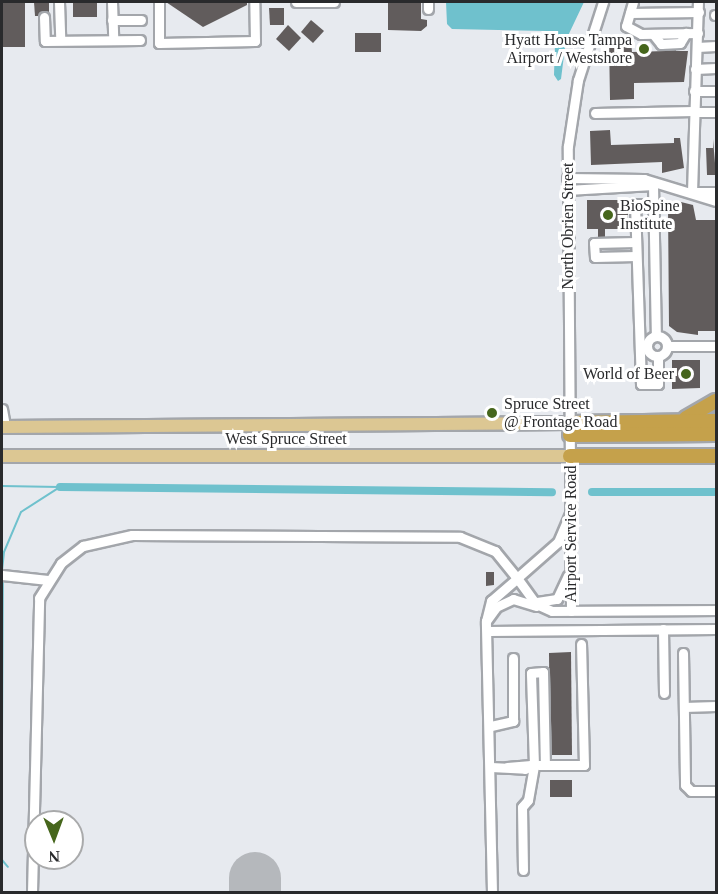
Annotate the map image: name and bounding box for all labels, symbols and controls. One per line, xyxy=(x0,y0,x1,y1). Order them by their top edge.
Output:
place label: Hyatt House Tampa Airport / Westshore xyxy=(504,30,632,68)
marker: Hyatt House Tampa Airport / Westshore xyxy=(637,42,651,56)
street label: North Obrien Street xyxy=(558,162,578,290)
place label: BioSpine Institute xyxy=(620,196,680,234)
marker: BioSpine Institute xyxy=(601,208,615,222)
place label: World of Beer xyxy=(583,364,674,384)
marker: World of Beer xyxy=(679,367,693,381)
place label: Spruce Street @ Frontage Road xyxy=(504,394,617,432)
marker: Spruce Street @ Frontage Road xyxy=(485,406,499,420)
street label: West Spruce Street xyxy=(225,429,347,449)
street label: Airport Service Road xyxy=(561,466,581,602)
north arrow xyxy=(24,810,84,870)
text: N xyxy=(48,848,60,865)

